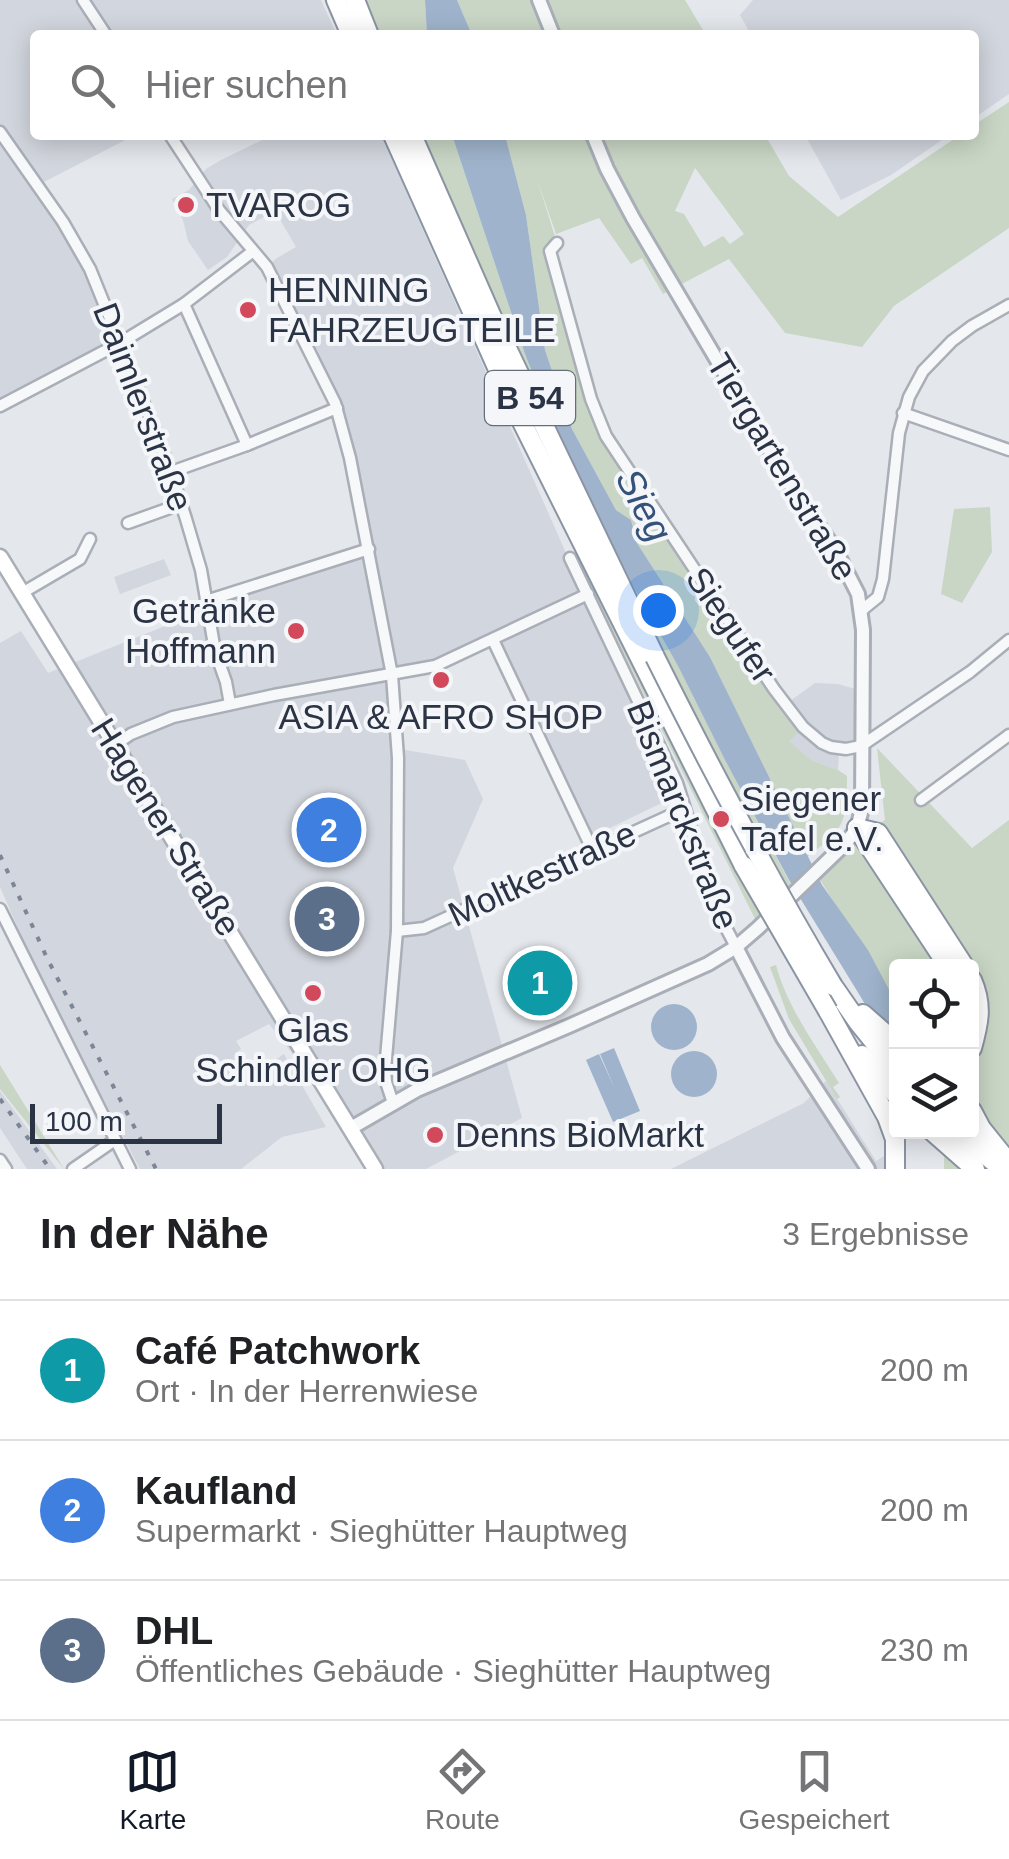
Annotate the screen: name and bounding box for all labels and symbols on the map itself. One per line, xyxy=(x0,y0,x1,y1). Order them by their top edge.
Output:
place label: TVAROG xyxy=(206,185,351,224)
marker: TVAROG xyxy=(175,194,197,216)
place label: HENNING FAHRZEUGTEILE xyxy=(268,270,556,349)
street label: Daimlerstraße xyxy=(86,297,201,516)
marker: HENNING FAHRZEUGTEILE xyxy=(237,299,259,321)
street label: Tiergartenstraße xyxy=(699,346,865,587)
road number: B 54 xyxy=(485,371,575,425)
water label: Sieg xyxy=(608,462,680,548)
street label: Siegufer xyxy=(679,560,784,690)
your location xyxy=(633,585,684,636)
place label: Getränke Hoffmann xyxy=(125,591,276,670)
marker: Getränke Hoffmann xyxy=(285,620,307,642)
marker: ASIA & AFRO SHOP xyxy=(430,669,452,691)
street label: Bismarckstraße xyxy=(620,695,747,935)
place label: ASIA & AFRO SHOP xyxy=(279,697,603,736)
street label: Hagener Straße xyxy=(84,711,249,943)
place label: Siegener Tafel e.V. xyxy=(741,779,884,858)
pin: 2 xyxy=(296,792,362,868)
marker: Siegener Tafel e.V. xyxy=(710,808,732,830)
street label: Moltkestraße xyxy=(442,813,642,934)
pin: 3 xyxy=(294,882,360,956)
pin: 1 xyxy=(508,946,572,1020)
marker: Glas Schindler OHG xyxy=(302,982,324,1004)
place label: Glas Schindler OHG xyxy=(195,1010,431,1089)
scale bar xyxy=(30,1099,222,1144)
place label: Denns BioMarkt xyxy=(455,1115,704,1154)
marker: Denns BioMarkt xyxy=(424,1124,446,1146)

